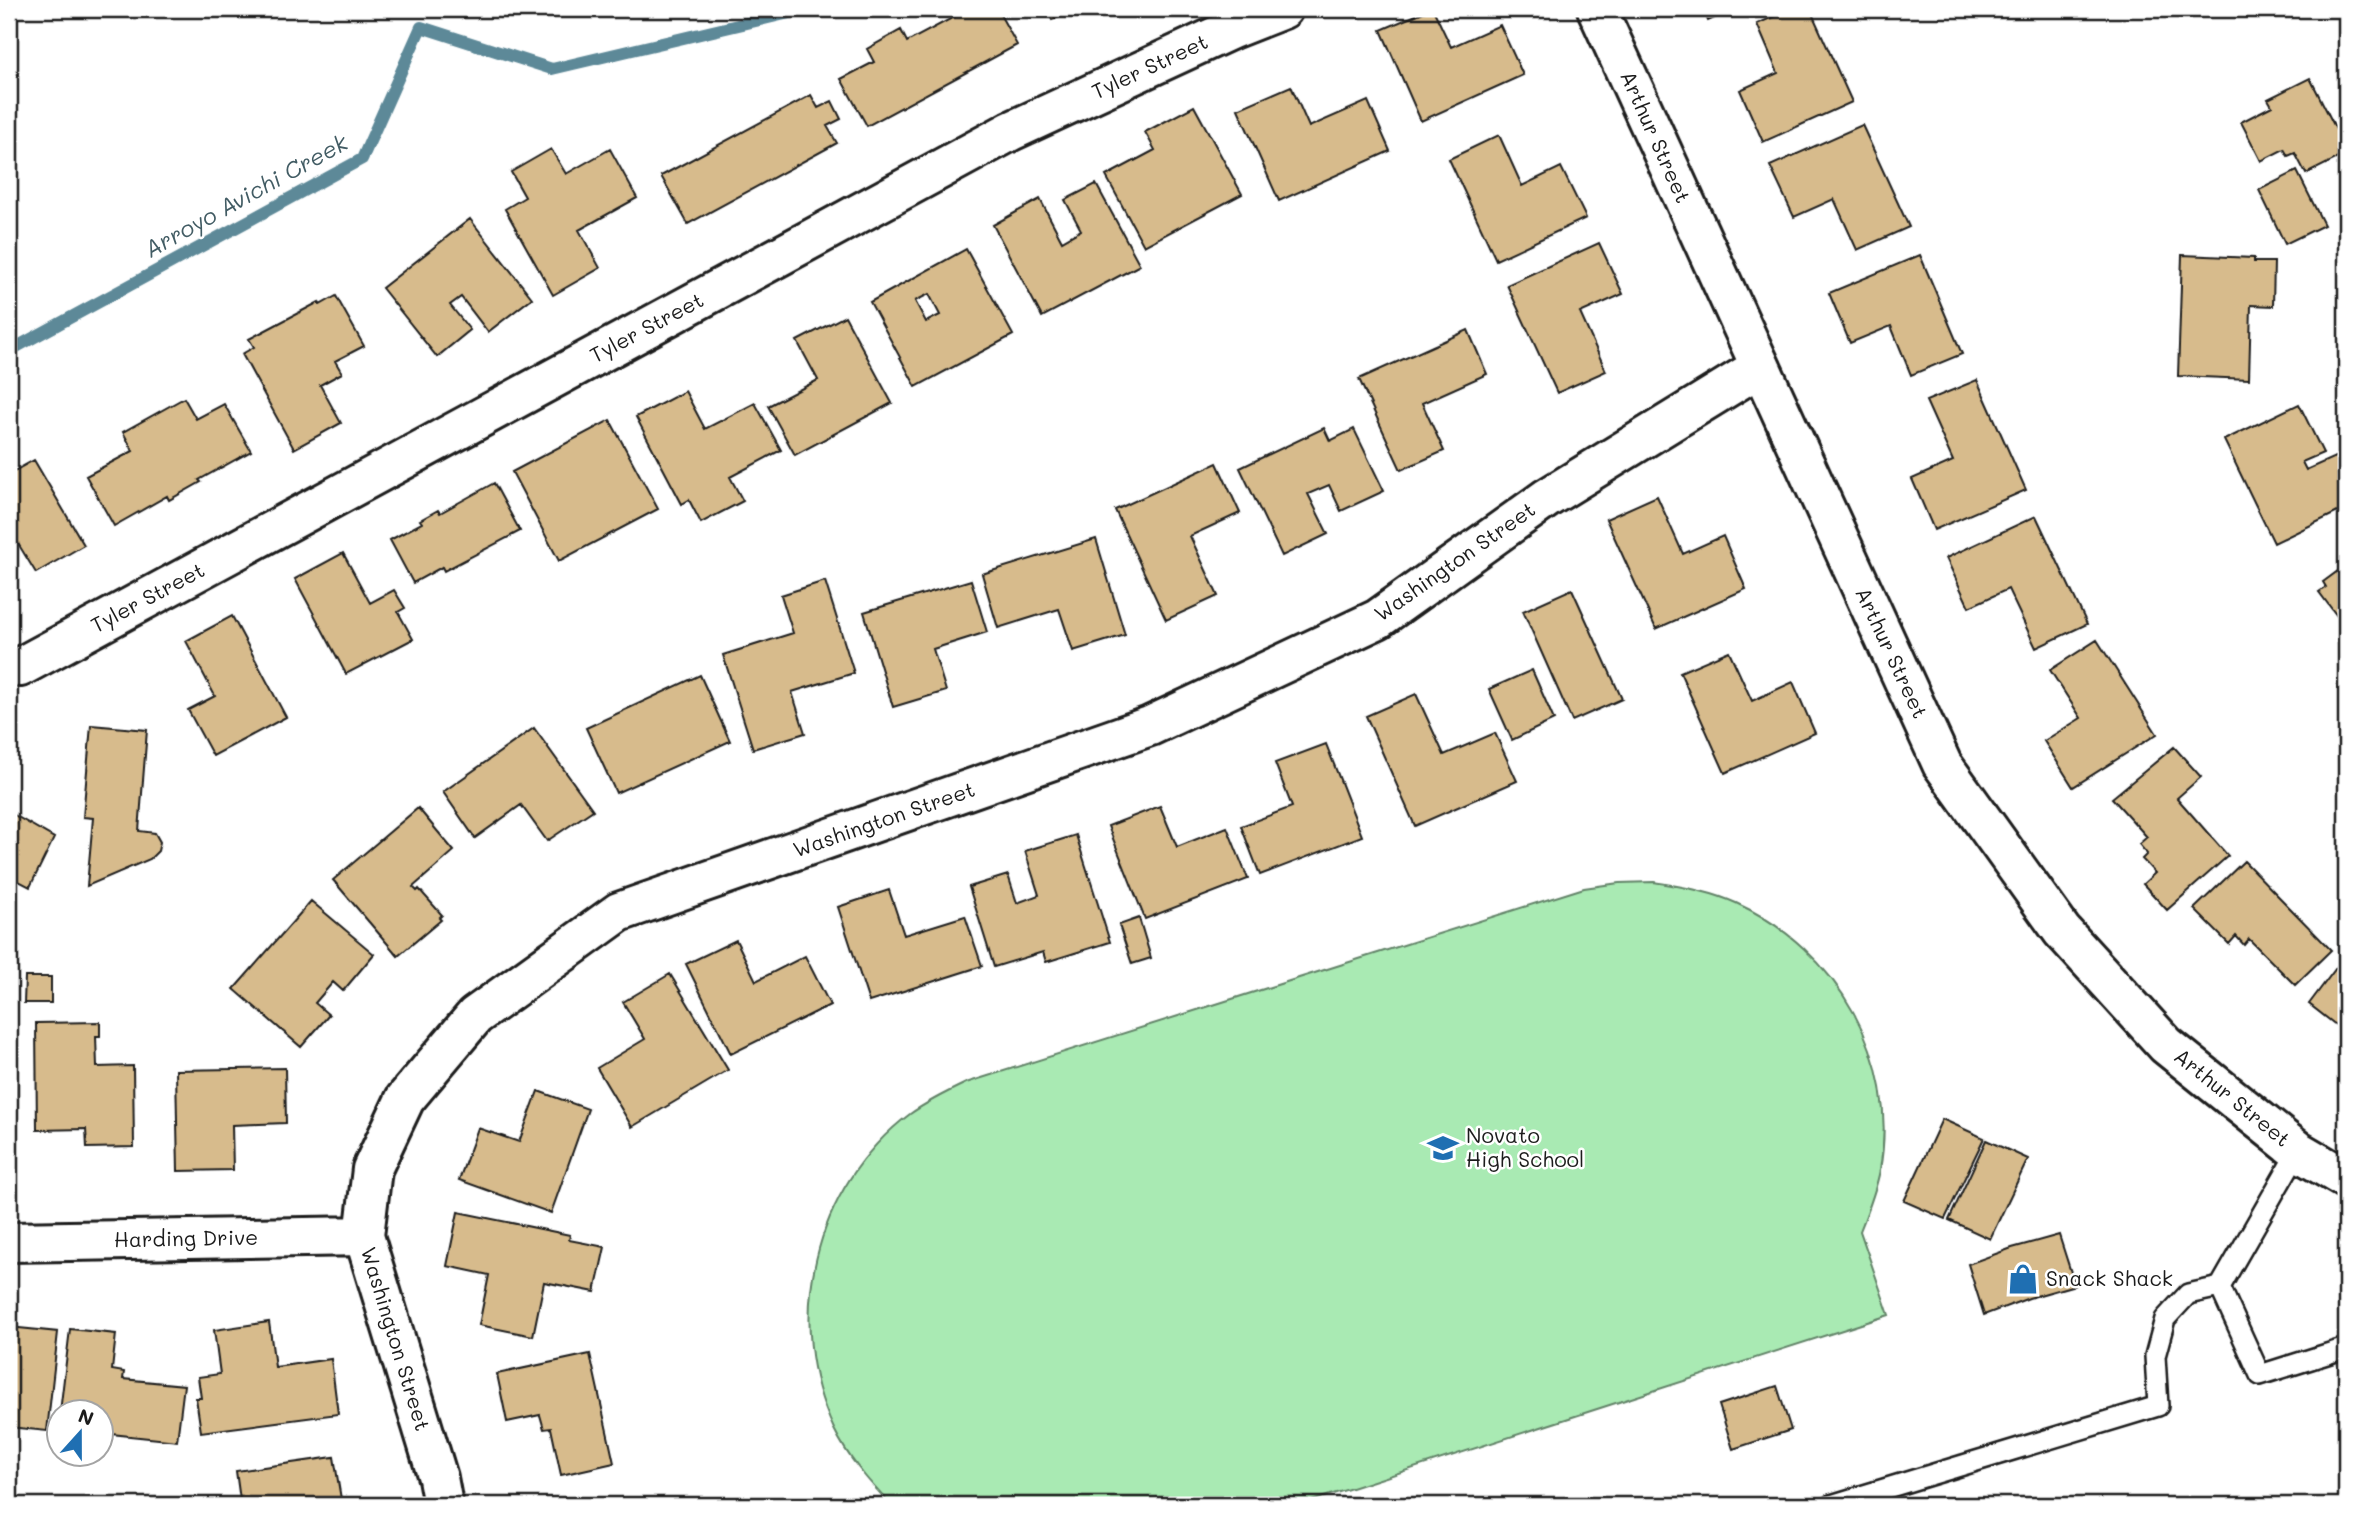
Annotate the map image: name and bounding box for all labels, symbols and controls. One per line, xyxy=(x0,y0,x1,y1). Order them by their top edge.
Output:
street label: Tyler Street xyxy=(1087,27,1212,104)
street label: Arthur Street xyxy=(1615,66,1698,207)
water label: Arroyo Avichi Creek xyxy=(139,126,353,264)
street label: Tyler Street xyxy=(585,285,708,368)
street label: Washington Street xyxy=(1368,495,1540,627)
street label: Tyler Street xyxy=(86,555,209,638)
street label: Arthur Street xyxy=(1850,582,1935,722)
street label: Washington Street xyxy=(789,775,978,862)
street label: Arthur Street xyxy=(2169,1042,2297,1152)
place label: Novato High School xyxy=(1466,1121,1584,1172)
school or university icon: Novato High School xyxy=(1426,1131,1460,1165)
street label: Harding Drive xyxy=(114,1223,258,1252)
street label: Washington Street xyxy=(356,1243,437,1434)
shop icon: Snack Shack xyxy=(2006,1262,2040,1296)
place label: Snack Shack xyxy=(2046,1264,2173,1291)
north arrow xyxy=(46,1398,116,1468)
text: N xyxy=(75,1402,97,1431)

